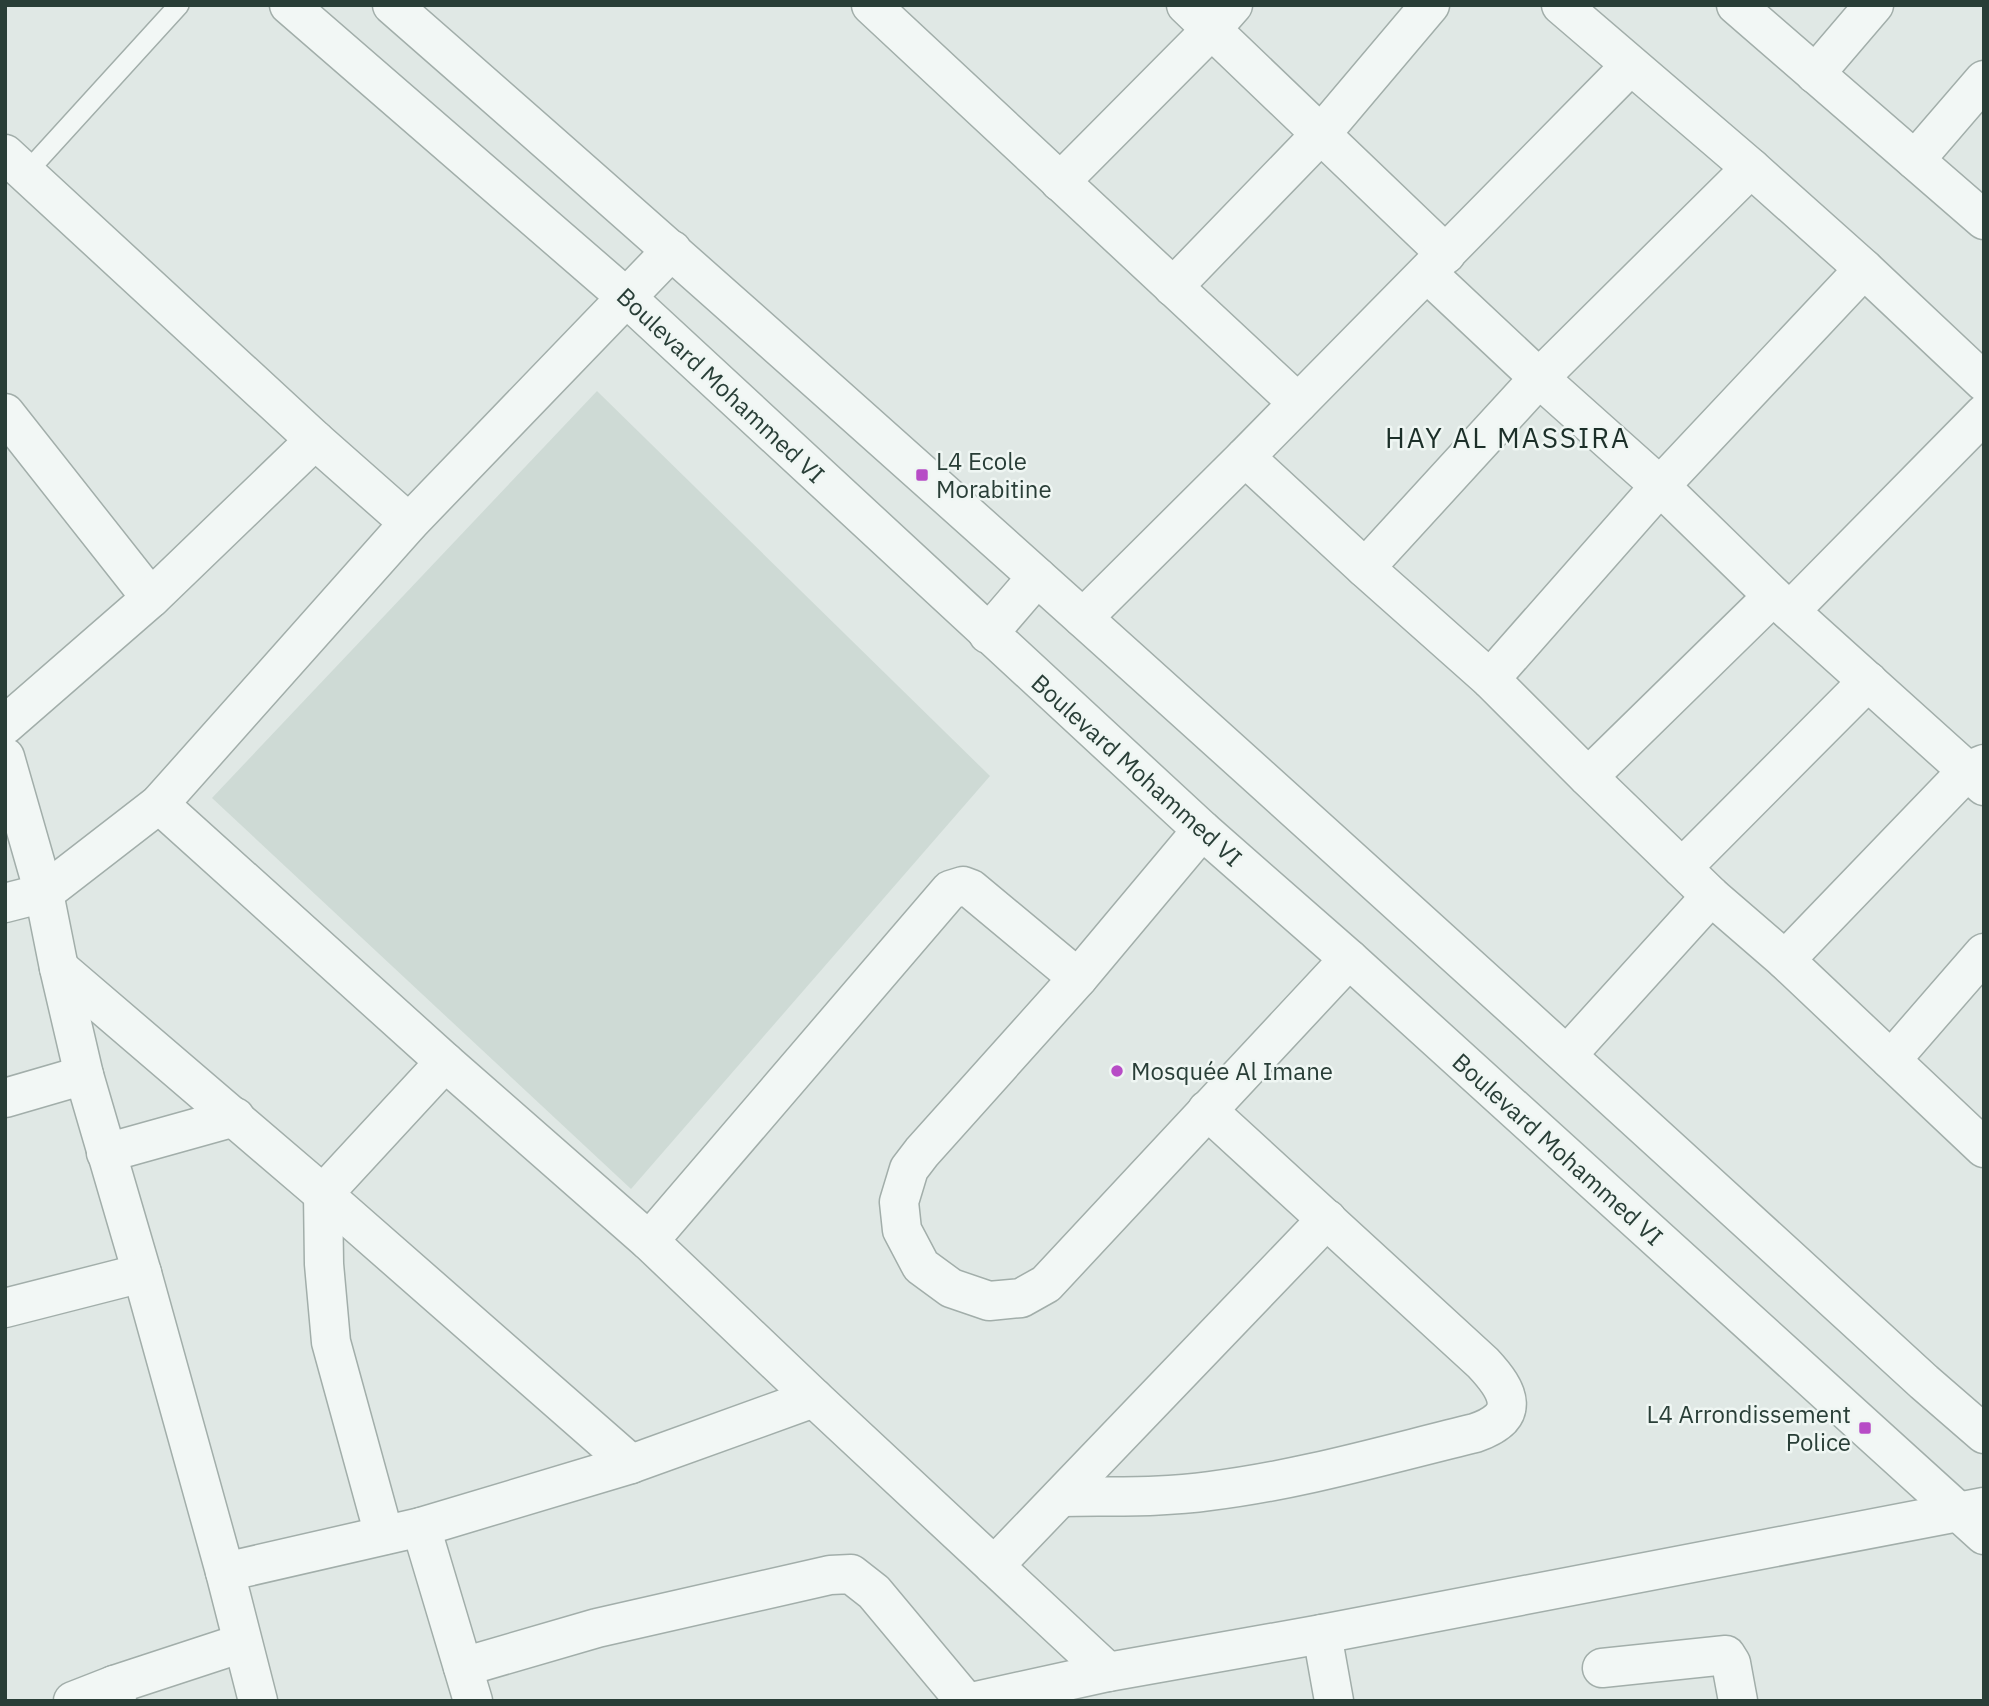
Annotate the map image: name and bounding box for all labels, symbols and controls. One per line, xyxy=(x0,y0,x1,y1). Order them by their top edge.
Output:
street label: Boulevard Mohammed VI xyxy=(610,280,832,490)
district label: HAY AL MASSIRA xyxy=(1385,419,1631,456)
place label: L4 Ecole Morabitine xyxy=(936,445,1052,505)
marker: L4 Ecole Morabitine xyxy=(914,467,930,483)
street label: Boulevard Mohammed VI xyxy=(1025,667,1249,873)
street label: Boulevard Mohammed VI xyxy=(1446,1046,1670,1252)
place label: Mosquée Al Imane xyxy=(1131,1055,1333,1087)
marker: Mosquée Al Imane xyxy=(1109,1063,1125,1079)
place label: L4 Arrondissement Police xyxy=(1646,1398,1851,1458)
marker: L4 Arrondissement Police xyxy=(1857,1420,1873,1436)

